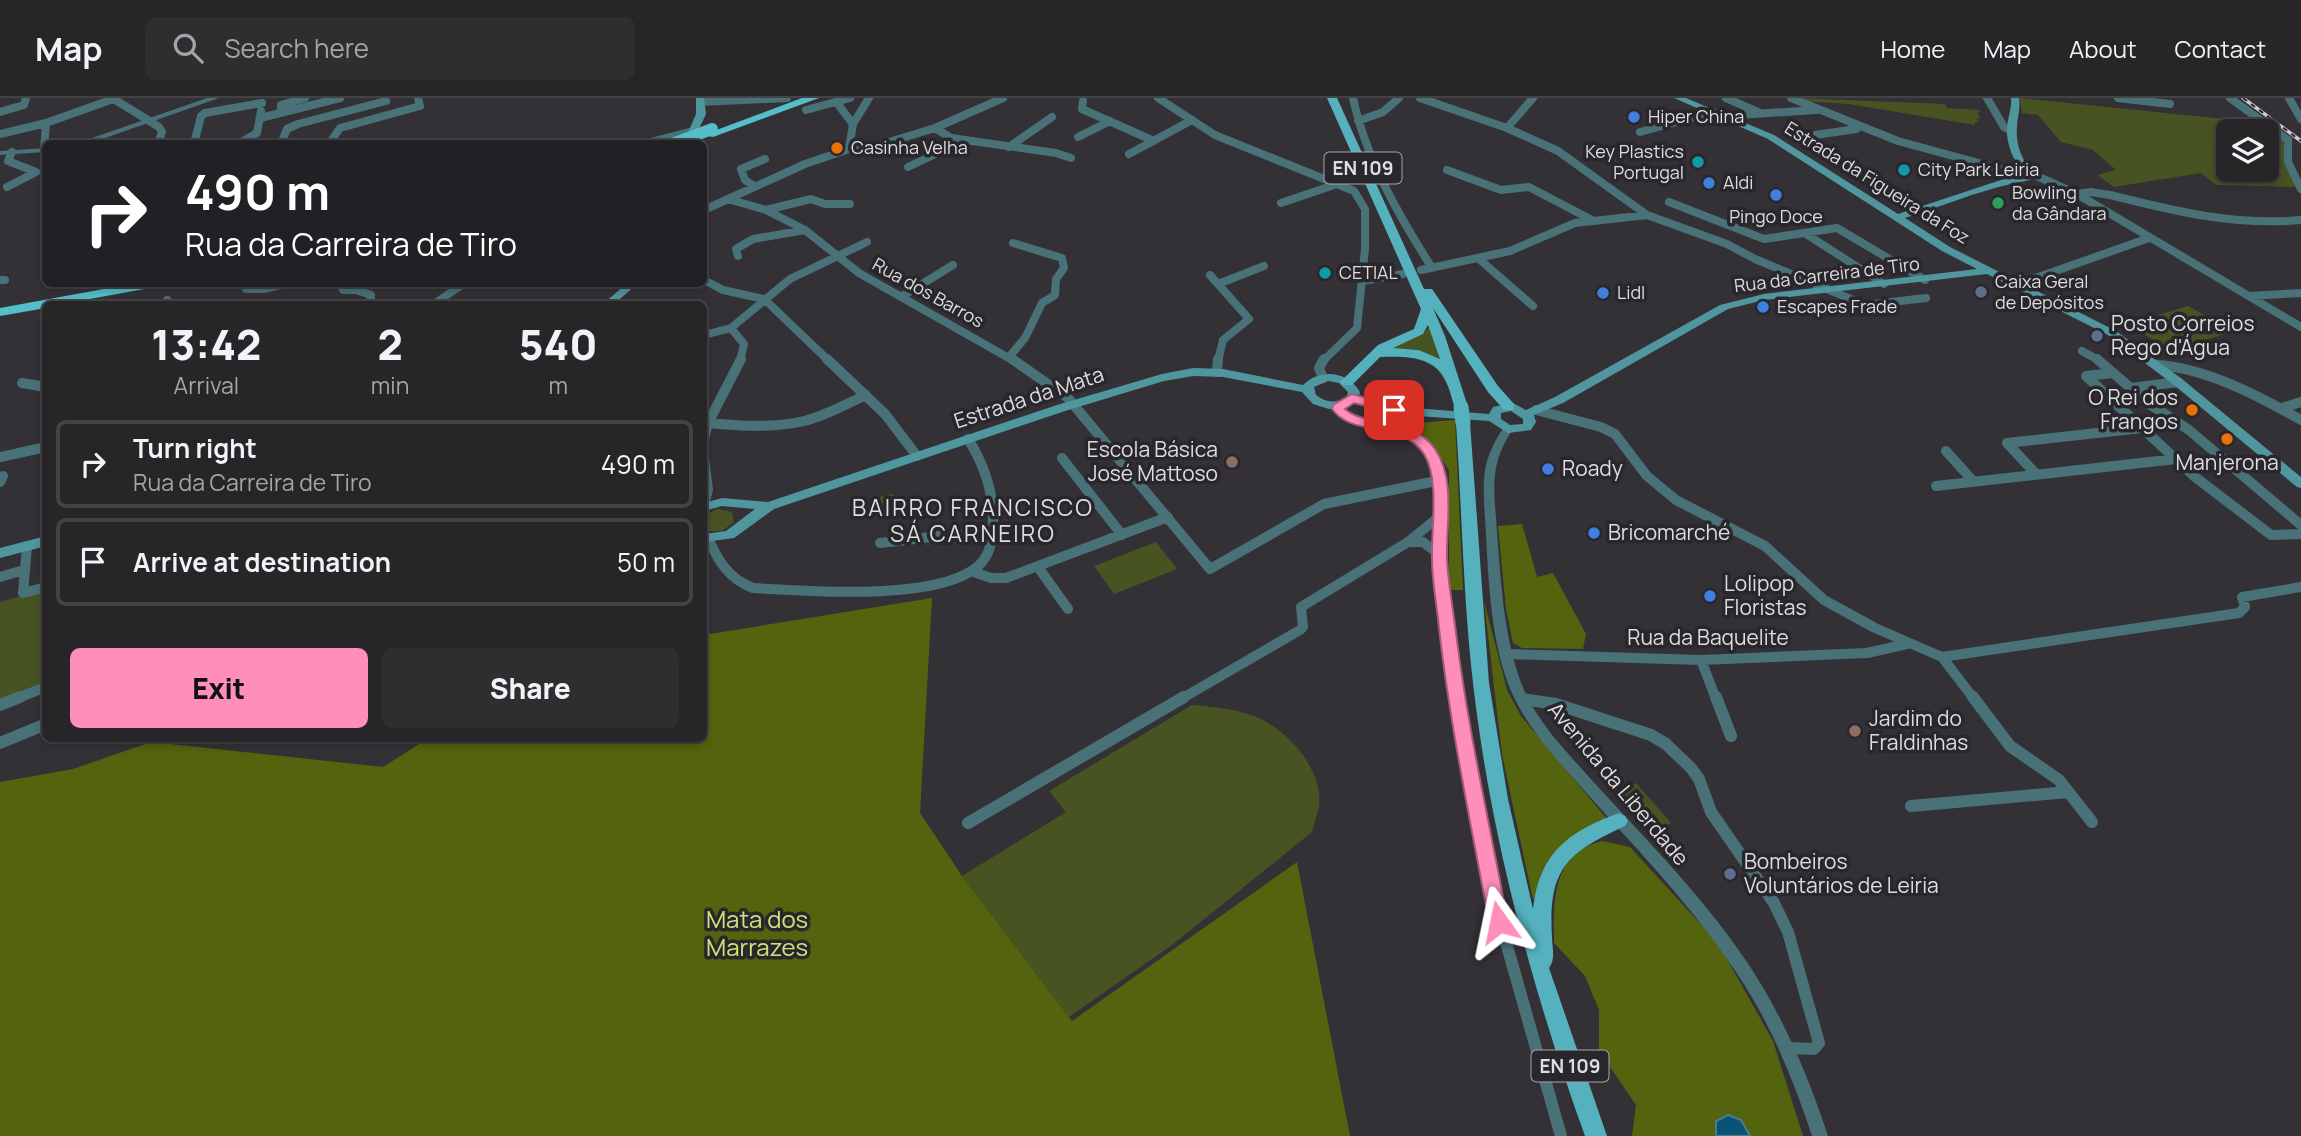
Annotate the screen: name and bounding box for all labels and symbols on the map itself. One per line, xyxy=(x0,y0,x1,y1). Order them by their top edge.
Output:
place label: Hiper China xyxy=(1648,104,1744,128)
marker: Hiper China xyxy=(1626,109,1642,125)
street label: Estrada da Figueira da Foz xyxy=(1781,115,1974,249)
place label: Casinha Velha xyxy=(851,135,968,159)
place label: Key Plastics Portugal xyxy=(1585,139,1684,184)
marker: Casinha Velha xyxy=(829,140,845,156)
road number: EN 109 xyxy=(1324,152,1402,184)
marker: Key Plastics Portugal xyxy=(1690,154,1706,170)
place label: City Park Leiria xyxy=(1918,157,2039,181)
marker: City Park Leiria xyxy=(1896,162,1912,178)
place label: Aldi xyxy=(1723,170,1753,194)
marker: Aldi xyxy=(1701,175,1717,191)
place label: Bowling da Gândara xyxy=(2012,180,2106,225)
marker: Pingo Doce xyxy=(1768,187,1784,203)
marker: Bowling da Gândara xyxy=(1990,195,2006,211)
place label: Pingo Doce xyxy=(1729,204,1823,228)
street label: Rua da Carreira de Tiro xyxy=(1733,251,1921,297)
street label: Rua dos Barros xyxy=(869,252,988,333)
place label: CETIAL xyxy=(1339,260,1398,284)
marker: CETIAL xyxy=(1317,265,1333,281)
place label: Caixa Geral de Depósitos xyxy=(1995,269,2104,314)
place label: Lidl xyxy=(1617,280,1645,304)
marker: Caixa Geral de Depósitos xyxy=(1973,284,1989,300)
marker: Lidl xyxy=(1595,285,1611,301)
place label: Escapes Frade xyxy=(1777,294,1897,318)
marker: Escapes Frade xyxy=(1755,299,1771,315)
place label: Posto Correios Rego d'Água xyxy=(2111,309,2254,361)
marker: Posto Correios Rego d'Água xyxy=(2089,328,2105,344)
street label: Estrada da Mata xyxy=(950,360,1107,435)
pin xyxy=(1364,380,1424,440)
place label: O Rei dos Frangos xyxy=(2088,383,2178,435)
marker: O Rei dos Frangos xyxy=(2184,402,2200,418)
marker: Manjerona xyxy=(2219,431,2235,447)
place label: Escola Básica José Mattoso xyxy=(1087,435,1218,487)
place label: Manjerona xyxy=(2175,448,2279,476)
marker: Escola Básica José Mattoso xyxy=(1224,454,1240,470)
place label: Roady xyxy=(1562,454,1623,482)
marker: Roady xyxy=(1540,461,1556,477)
district label: BAIRRO FRANCISCO SÁ CARNEIRO xyxy=(852,491,1094,549)
place label: Bricomarché xyxy=(1608,518,1730,546)
marker: Bricomarché xyxy=(1586,525,1602,541)
place label: Lolipop Floristas xyxy=(1724,569,1807,621)
marker: Lolipop Floristas xyxy=(1702,588,1718,604)
street label: Rua da Baquelite xyxy=(1627,623,1789,651)
street label: Avenida da Liberdade xyxy=(1542,696,1695,871)
place label: Jardim do Fraldinhas xyxy=(1869,704,1968,756)
marker: Jardim do Fraldinhas xyxy=(1847,723,1863,739)
place label: Bombeiros Voluntários de Leiria xyxy=(1744,847,1939,899)
marker: Bombeiros Voluntários de Leiria xyxy=(1722,866,1738,882)
position arrow xyxy=(1462,885,1536,959)
park label: Mata dos Marrazes xyxy=(706,902,808,963)
road number: EN 109 xyxy=(1532,1050,1608,1082)

